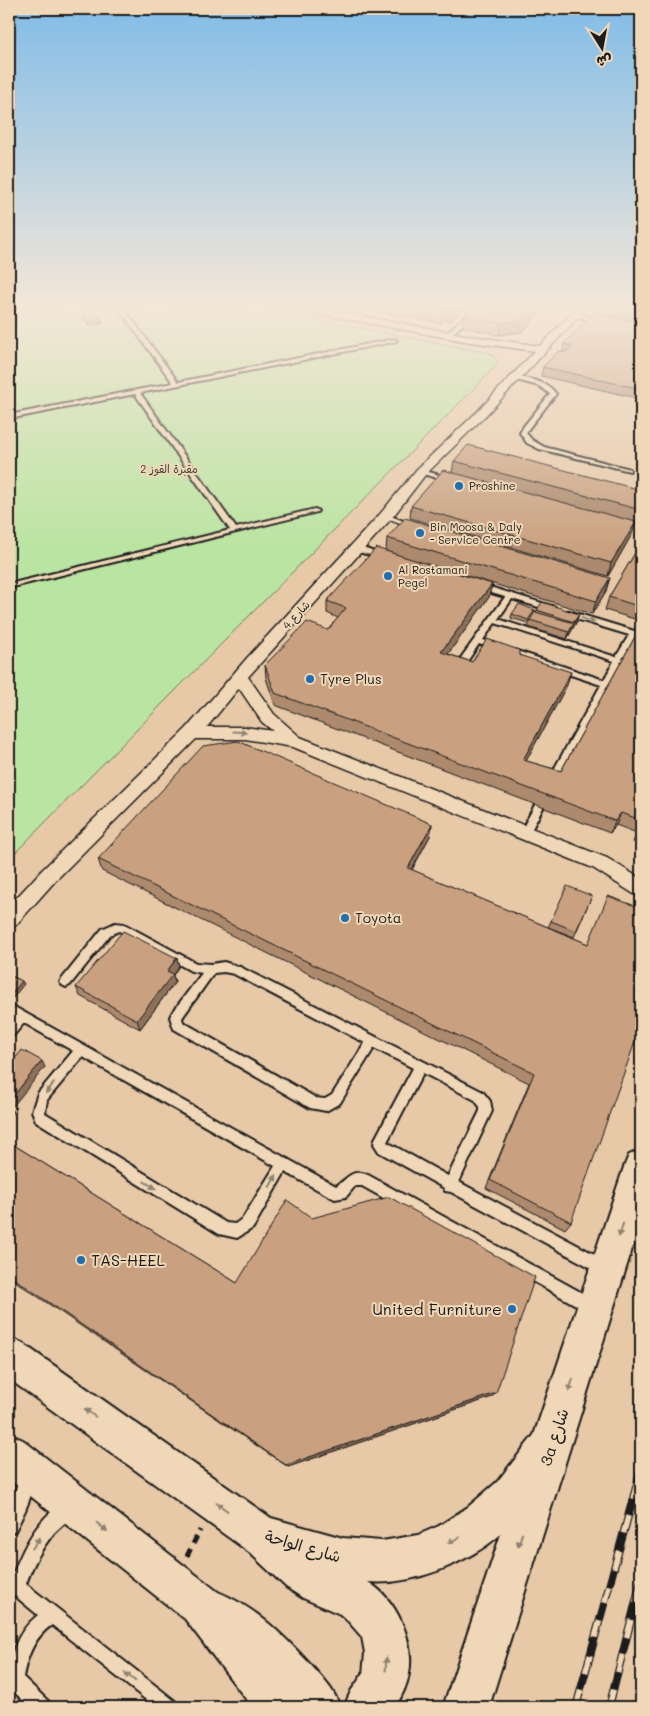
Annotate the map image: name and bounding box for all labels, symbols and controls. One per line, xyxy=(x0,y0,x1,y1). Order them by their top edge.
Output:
north arrow xyxy=(578,22,628,72)
text: ش xyxy=(595,50,614,72)
park label: مقبرة القوز 2 xyxy=(140,461,198,477)
place label: Proshine xyxy=(469,478,516,493)
marker: Proshine xyxy=(453,480,465,492)
place label: Bin Moosa & Daly - Service Centre xyxy=(430,519,522,547)
marker: Bin Moosa & Daly - Service Centre xyxy=(414,527,426,539)
place label: Al Rostamani Pegel xyxy=(398,562,468,590)
marker: Al Rostamani Pegel xyxy=(382,570,394,582)
street label: شارع 4 xyxy=(279,597,314,633)
one-way arrow xyxy=(580,616,595,624)
place label: Tyre Plus xyxy=(320,669,382,688)
marker: Tyre Plus xyxy=(304,673,316,685)
one-way arrow xyxy=(233,728,249,736)
place label: Toyota xyxy=(355,908,402,927)
marker: Toyota xyxy=(339,912,351,924)
one-way arrow xyxy=(44,1081,55,1094)
one-way arrow xyxy=(268,1175,277,1188)
one-way arrow xyxy=(143,1180,156,1189)
one-way arrow xyxy=(616,1223,624,1238)
place label: TAS-HEEL xyxy=(91,1249,165,1270)
marker: TAS-HEEL xyxy=(75,1254,87,1266)
place label: United Furniture xyxy=(372,1298,502,1319)
marker: United Furniture xyxy=(506,1303,518,1315)
one-way arrow xyxy=(566,1378,574,1393)
street label: 3a شارع xyxy=(534,1406,575,1469)
one-way arrow xyxy=(83,1408,96,1418)
one-way arrow xyxy=(216,1502,229,1513)
one-way arrow xyxy=(95,1522,108,1533)
street label: شارع الواحة xyxy=(262,1525,344,1568)
one-way arrow xyxy=(516,1532,524,1547)
one-way arrow xyxy=(31,1536,41,1550)
one-way arrow xyxy=(447,1536,462,1544)
one-way arrow xyxy=(383,1656,391,1672)
one-way arrow xyxy=(124,1672,137,1683)

